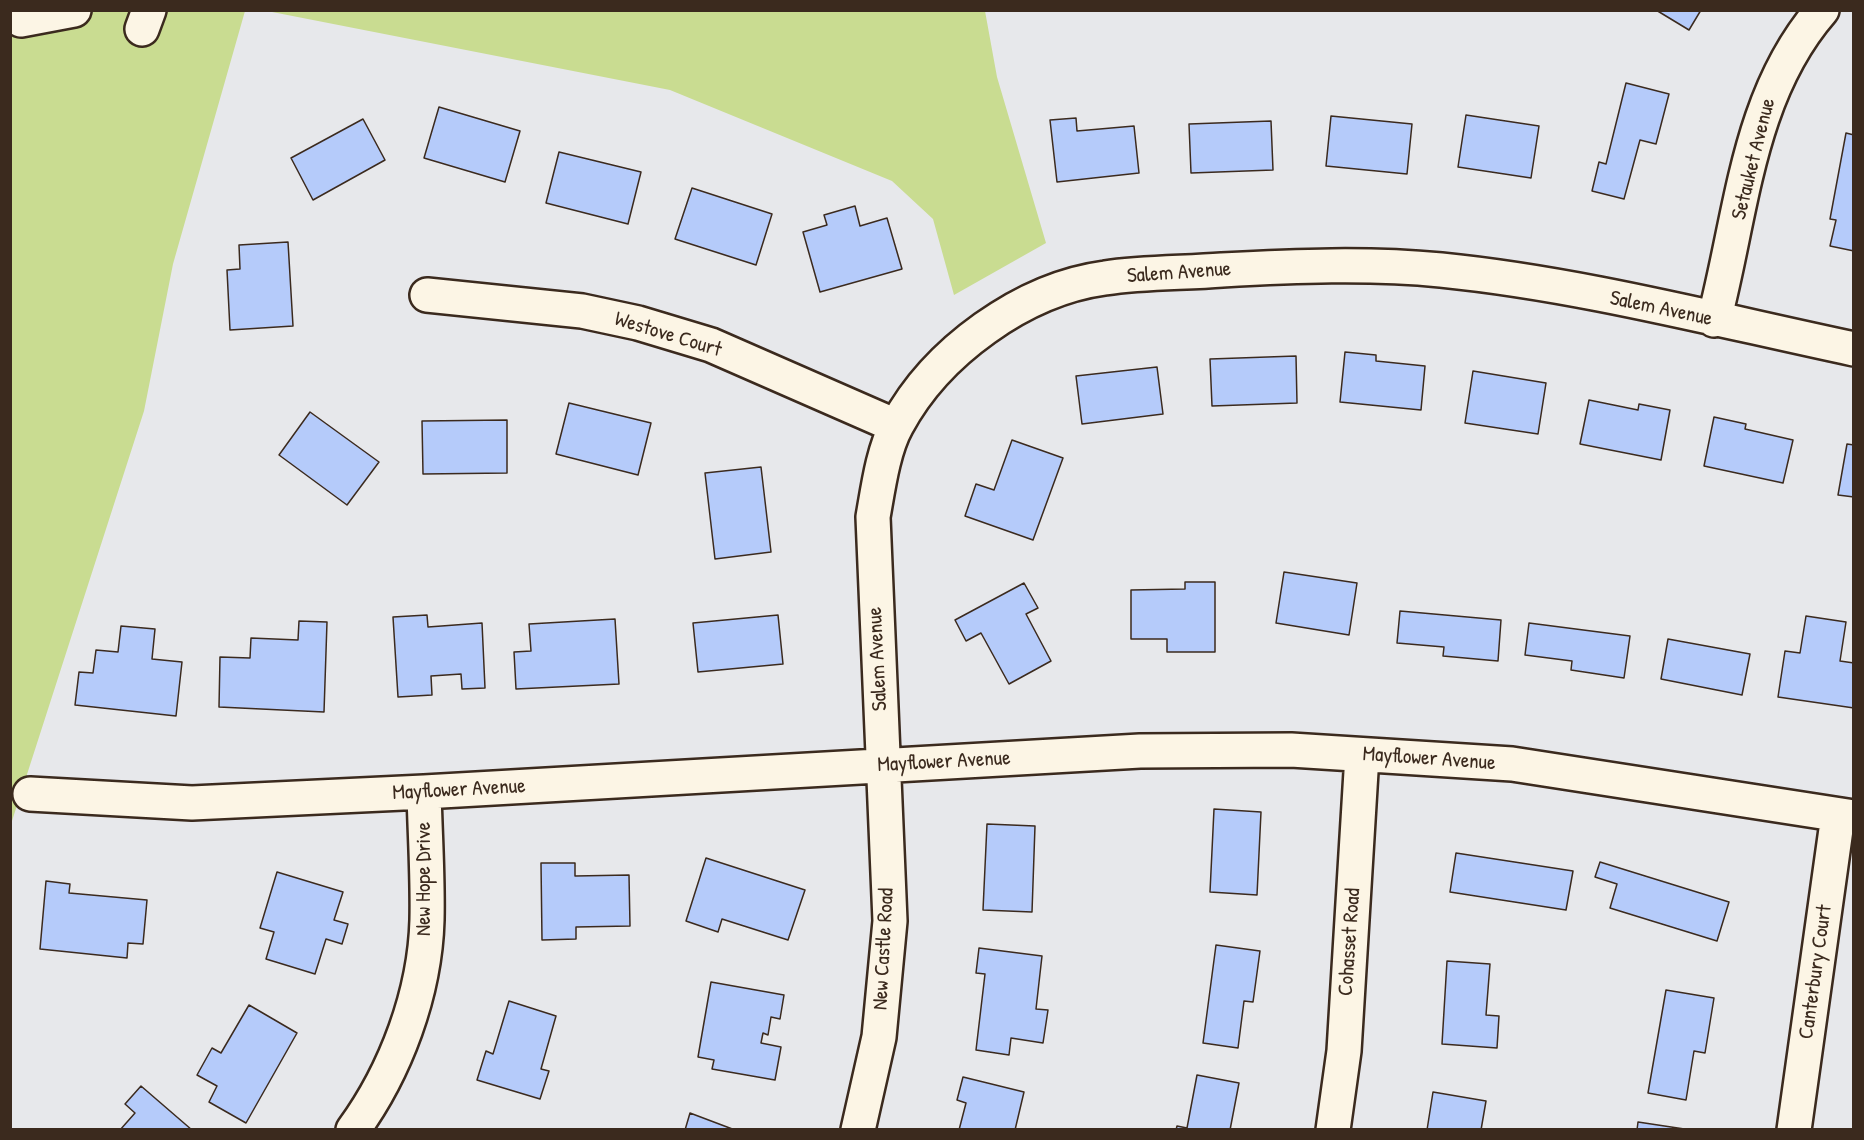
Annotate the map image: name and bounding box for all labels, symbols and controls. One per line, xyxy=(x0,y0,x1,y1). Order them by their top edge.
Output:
street label: Setauket Avenue xyxy=(1727,96,1781,222)
street label: Salem Avenue xyxy=(1126,257,1232,289)
street label: Salem Avenue xyxy=(1607,286,1715,332)
street label: Westove Court xyxy=(612,307,724,363)
street label: Salem Avenue xyxy=(863,606,893,712)
street label: Mayflower Avenue xyxy=(1362,742,1496,776)
street label: Mayflower Avenue xyxy=(877,746,1011,778)
street label: Mayflower Avenue xyxy=(392,774,526,806)
street label: New Hope Drive xyxy=(411,822,437,936)
street label: New Castle Road xyxy=(868,887,900,1011)
street label: Cohasset Road xyxy=(1334,887,1366,997)
street label: Canterbury Court xyxy=(1794,903,1838,1041)

